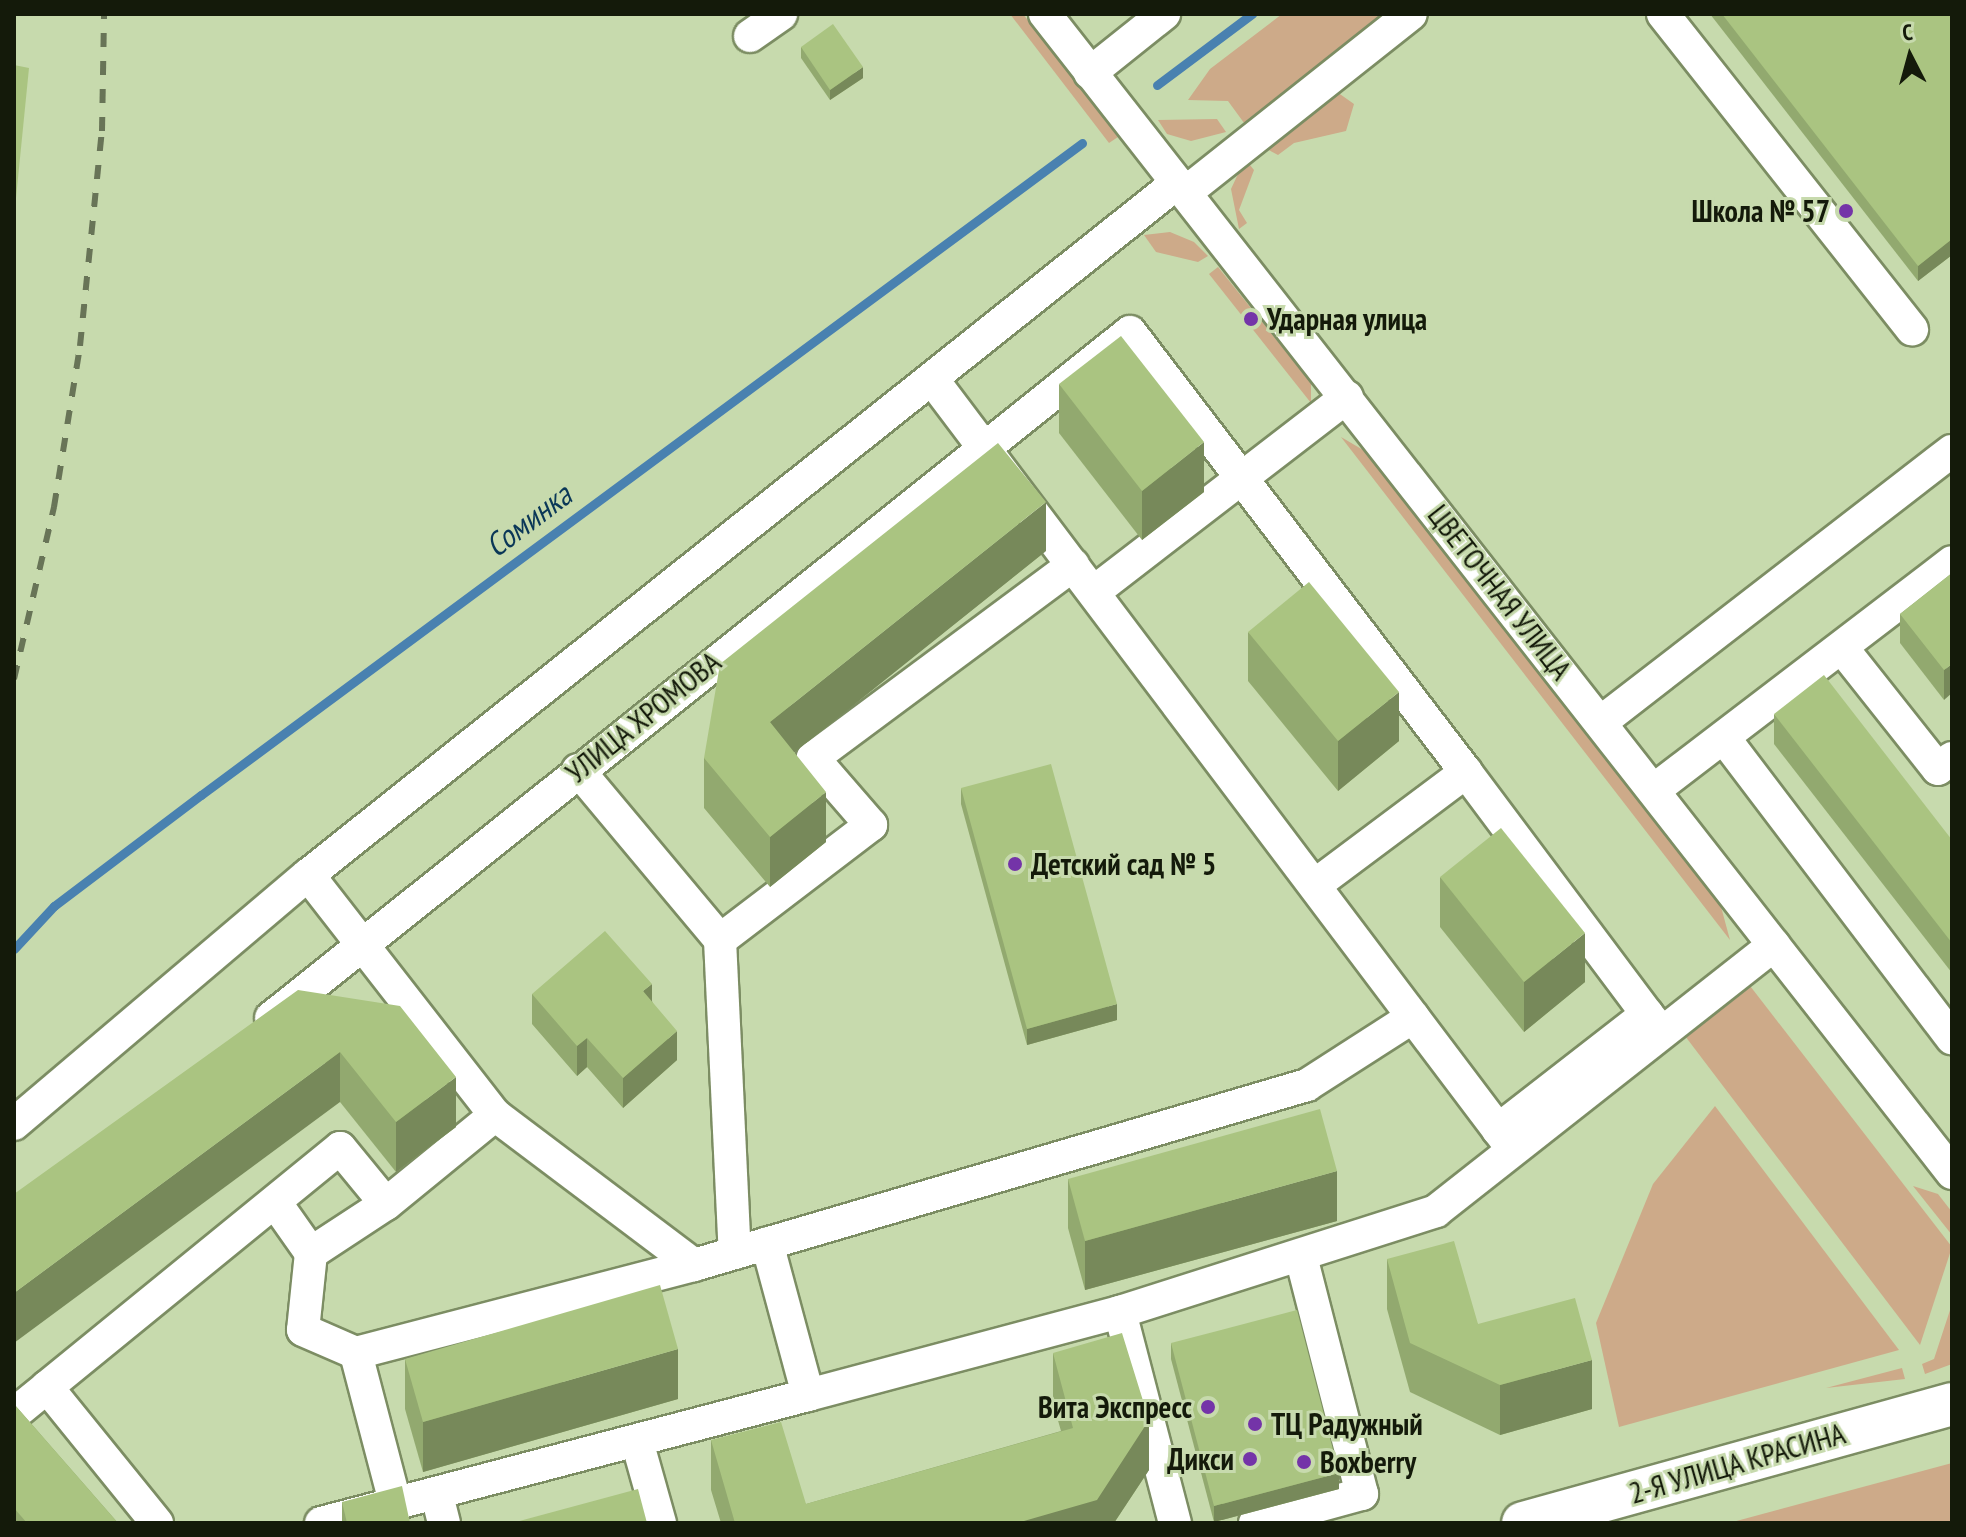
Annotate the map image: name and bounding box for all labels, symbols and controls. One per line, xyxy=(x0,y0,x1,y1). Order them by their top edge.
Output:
north arrow xyxy=(1870,16,1950,96)
text: С xyxy=(1901,18,1914,47)
place label: Школа № 57 xyxy=(1691,193,1830,229)
marker: Школа № 57 xyxy=(1837,202,1855,220)
place label: Ударная улица xyxy=(1267,301,1428,337)
marker: Ударная улица xyxy=(1242,310,1260,328)
water label: Соминка xyxy=(478,475,578,565)
street label: ЦВЕТОЧНАЯ УЛИЦА xyxy=(1420,497,1580,687)
street label: УЛИЦА ХРОМОВА xyxy=(558,643,728,791)
place label: Детский сад № 5 xyxy=(1031,846,1216,882)
marker: Детский сад № 5 xyxy=(1006,855,1024,873)
place label: Вита Экспресс xyxy=(1038,1389,1192,1425)
marker: Вита Экспресс xyxy=(1199,1398,1217,1416)
place label: ТЦ Радужный xyxy=(1271,1406,1423,1442)
marker: ТЦ Радужный xyxy=(1246,1415,1264,1433)
street label: 2-Я УЛИЦА КРАСИНА xyxy=(1624,1415,1850,1511)
place label: Дикси xyxy=(1167,1441,1234,1477)
place label: Boxberry xyxy=(1320,1444,1416,1480)
marker: Дикси xyxy=(1241,1450,1259,1468)
marker: Boxberry xyxy=(1295,1453,1313,1471)

